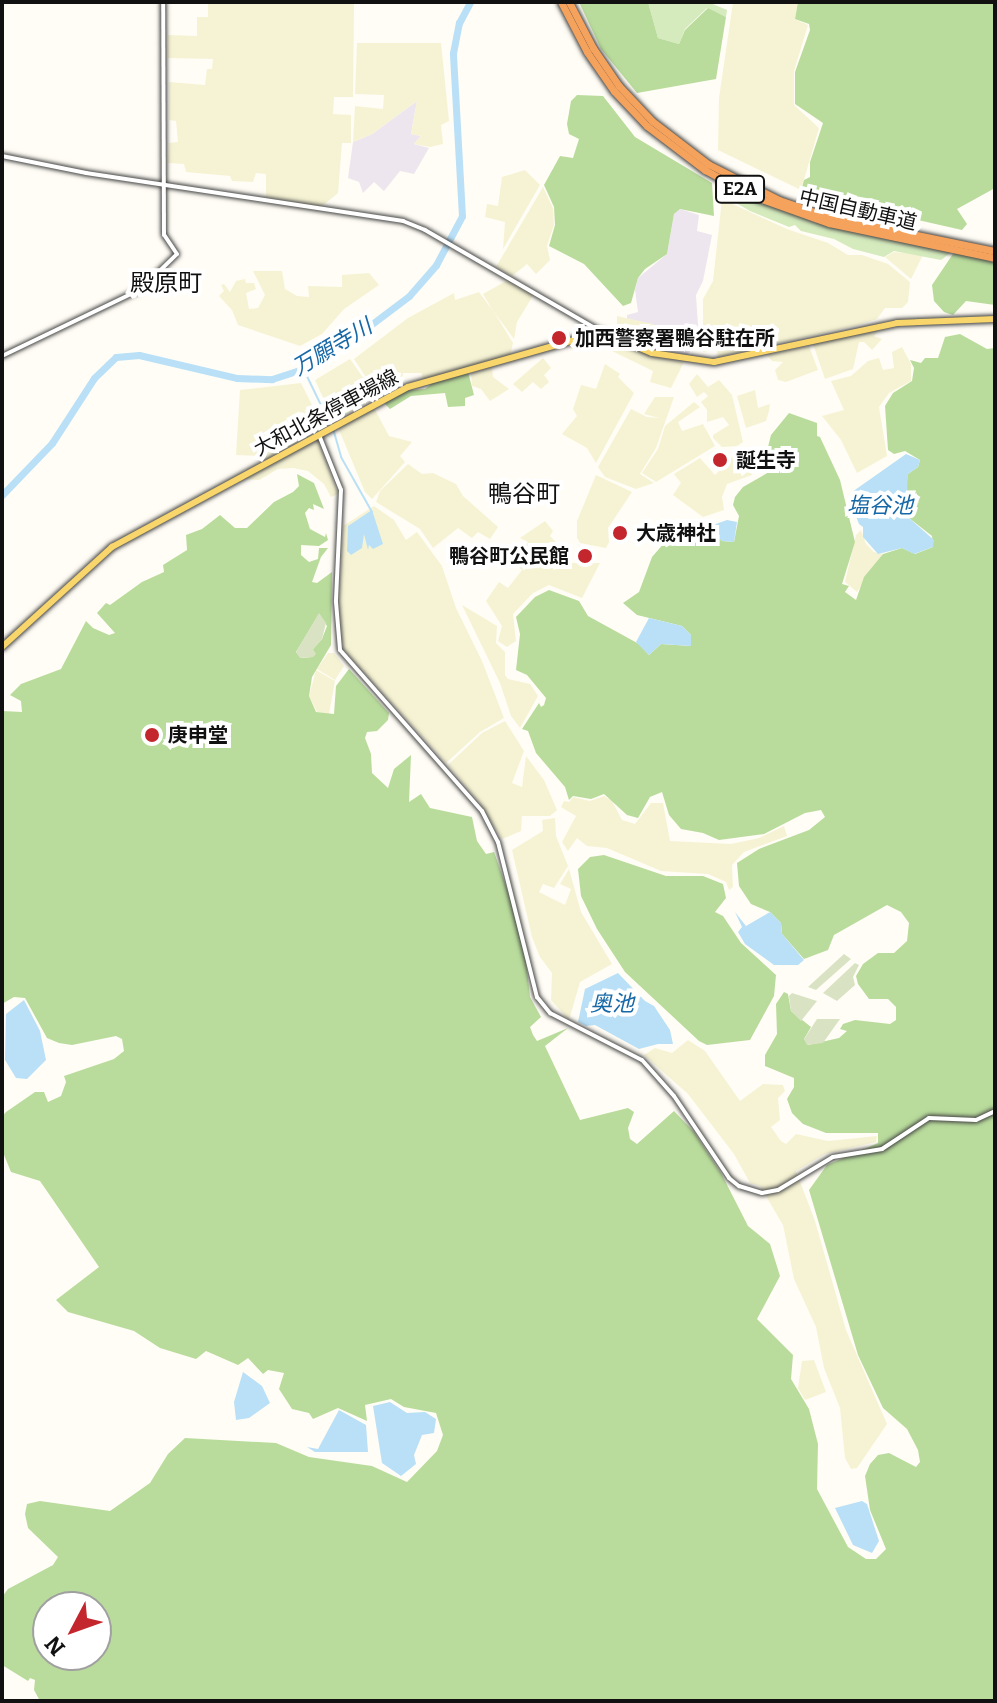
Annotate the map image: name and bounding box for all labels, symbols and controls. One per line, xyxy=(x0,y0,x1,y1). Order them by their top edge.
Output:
road number: E2A xyxy=(714,175,766,203)
street label: 中国自動車道 xyxy=(797,185,919,235)
district label: 殿原町 xyxy=(130,270,202,298)
water label: 万願寺川 xyxy=(287,313,377,381)
place label: 加西警察署鴨谷駐在所 xyxy=(575,326,775,350)
marker: 加西警察署鴨谷駐在所 xyxy=(550,329,568,347)
street label: 大和北条停車場線 xyxy=(250,365,402,461)
place label: 誕生寺 xyxy=(736,448,796,472)
marker: 誕生寺 xyxy=(711,451,729,469)
district label: 鴨谷町 xyxy=(488,481,560,509)
water label: 塩谷池 xyxy=(847,493,913,519)
place label: 大歳神社 xyxy=(636,521,716,545)
marker: 大歳神社 xyxy=(611,524,629,542)
place label: 鴨谷町公民館 xyxy=(449,544,569,568)
marker: 鴨谷町公民館 xyxy=(576,547,594,565)
place label: 庚申堂 xyxy=(168,723,228,747)
marker: 庚申堂 xyxy=(143,726,161,744)
water label: 奥池 xyxy=(590,991,634,1017)
north arrow xyxy=(32,1591,112,1671)
text: N xyxy=(39,1631,71,1661)

